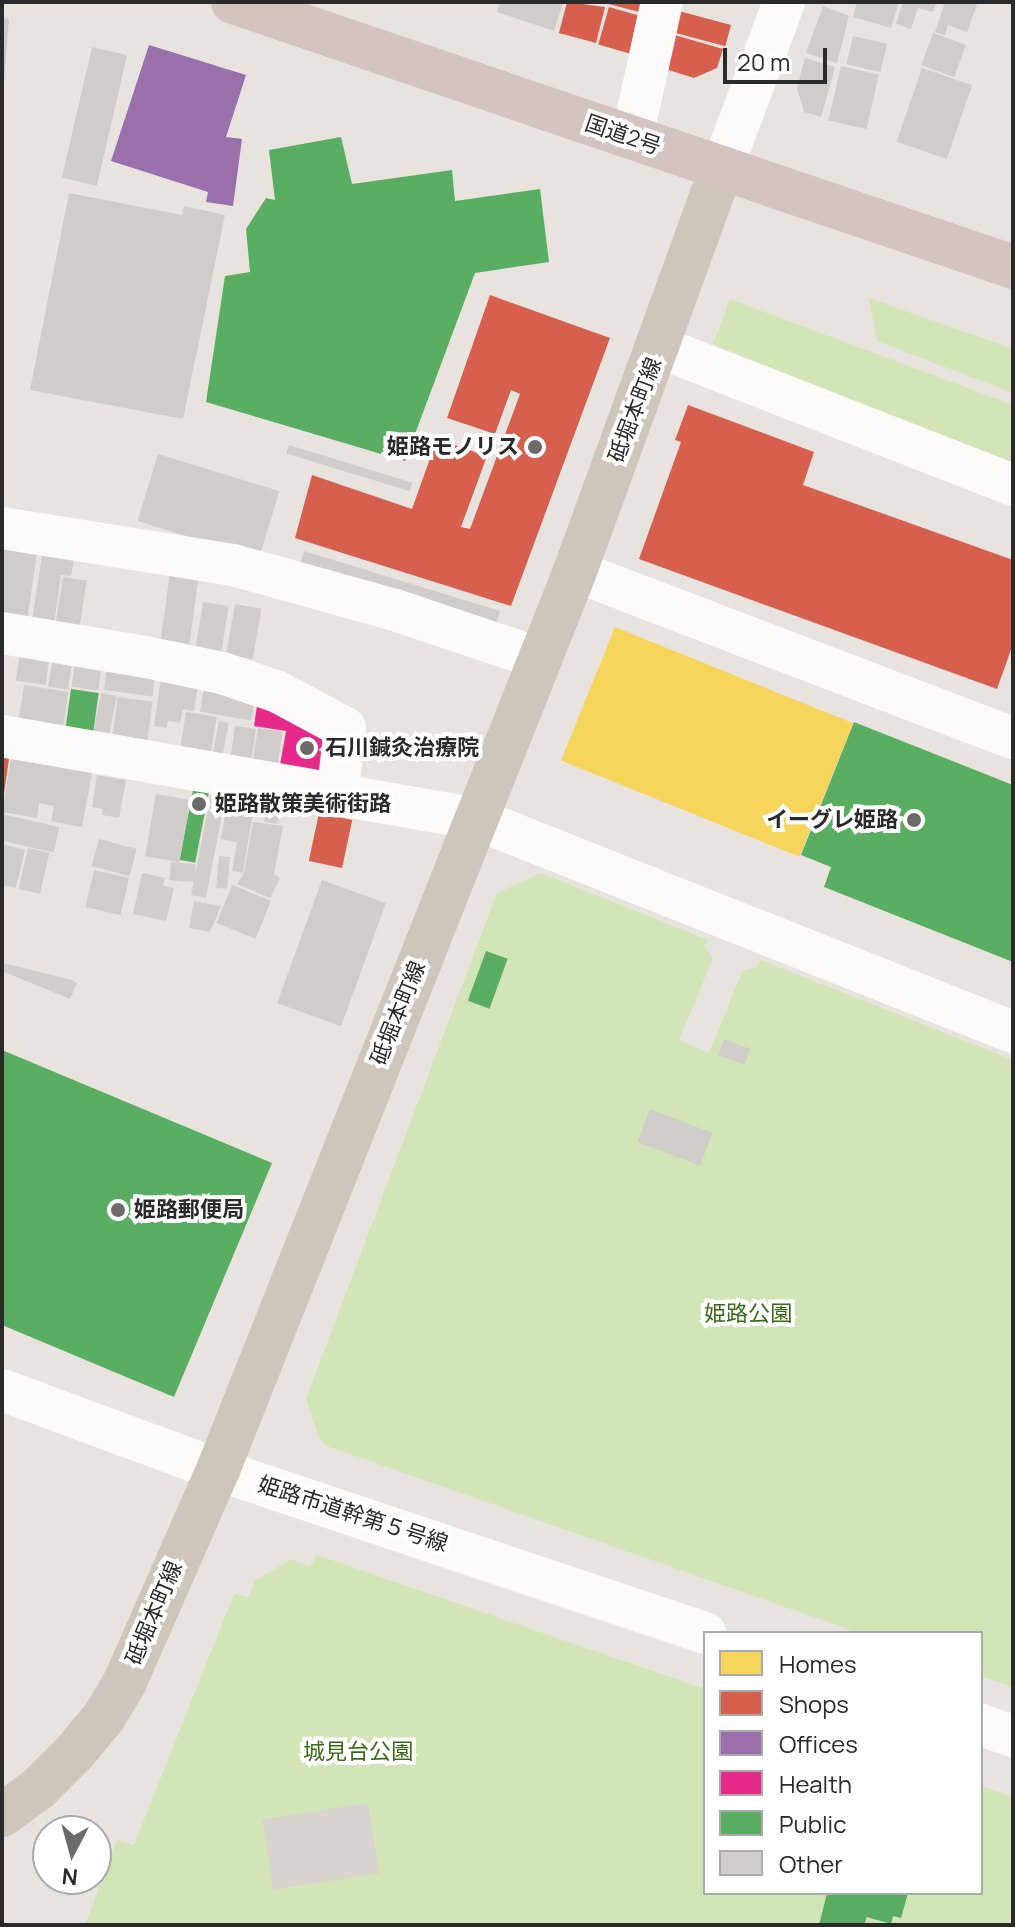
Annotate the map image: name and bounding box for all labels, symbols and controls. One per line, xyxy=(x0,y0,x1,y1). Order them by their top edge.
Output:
scale bar xyxy=(727,32,831,82)
text: 20 m xyxy=(737,45,790,78)
street label: 国道2号 xyxy=(582,110,664,160)
street label: 砥堀本町線 xyxy=(603,354,667,466)
place label: 姫路モノリス xyxy=(387,434,519,460)
marker: 姫路モノリス xyxy=(526,438,544,456)
place label: 石川鍼灸治療院 xyxy=(325,735,479,761)
marker: 石川鍼灸治療院 xyxy=(296,737,318,759)
place label: 姫路散策美術街路 xyxy=(215,791,391,817)
marker: 姫路散策美術街路 xyxy=(190,795,208,813)
place label: イーグレ姫路 xyxy=(766,807,898,833)
marker: イーグレ姫路 xyxy=(905,811,923,829)
street label: 砥堀本町線 xyxy=(365,957,431,1069)
place label: 姫路郵便局 xyxy=(134,1197,244,1223)
marker: 姫路郵便局 xyxy=(109,1201,127,1219)
park label: 姫路公園 xyxy=(704,1301,792,1327)
street label: 姫路市道幹第５号線 xyxy=(255,1471,451,1557)
street label: 砥堀本町線 xyxy=(120,1557,188,1669)
legend xyxy=(703,1631,983,1895)
text: Homes xyxy=(779,1647,857,1680)
text: Shops xyxy=(779,1687,849,1720)
text: Offices xyxy=(779,1727,858,1760)
park label: 城見台公園 xyxy=(303,1739,413,1765)
text: Health xyxy=(779,1767,852,1800)
text: Public xyxy=(779,1807,846,1840)
north arrow xyxy=(32,1815,112,1895)
text: Other xyxy=(779,1847,843,1880)
text: N xyxy=(60,1861,79,1893)

